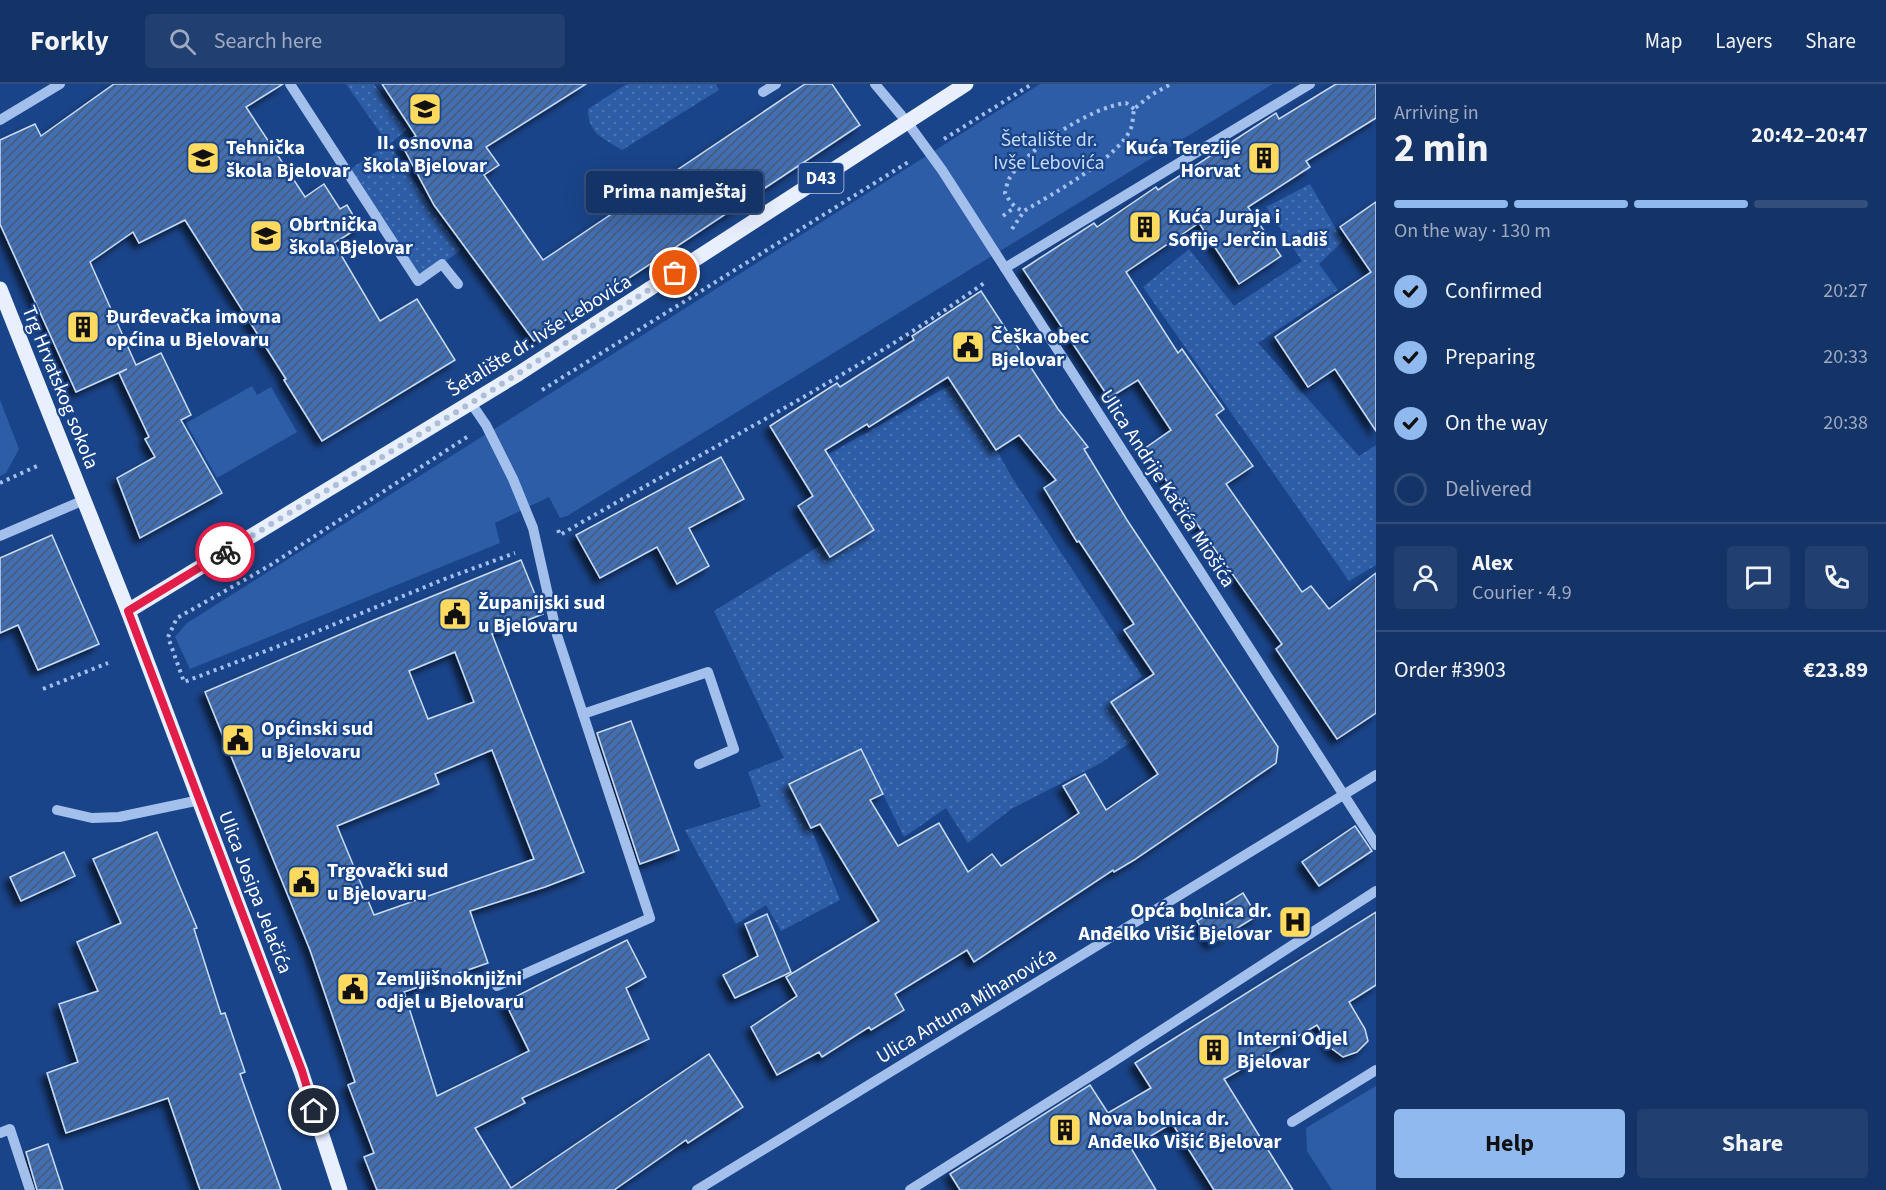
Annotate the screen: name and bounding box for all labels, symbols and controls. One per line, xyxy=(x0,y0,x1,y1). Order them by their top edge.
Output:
search box xyxy=(145,14,565,68)
text: Forkly xyxy=(30,21,109,61)
icon: search xyxy=(166,25,199,58)
text: Search here xyxy=(214,25,322,57)
text: Map xyxy=(1645,26,1682,56)
text: Layers xyxy=(1715,26,1772,56)
text: Share xyxy=(1805,26,1856,56)
school or university icon: II. osnovna škola Bjelovar xyxy=(407,91,443,127)
text: Arriving in xyxy=(1394,99,1479,127)
text: 20:42–20:47 xyxy=(1751,119,1868,151)
text: 2 min xyxy=(1394,121,1489,177)
park label: Šetalište dr. Ivše Lebovića xyxy=(993,126,1105,177)
place label: II. osnovna škola Bjelovar xyxy=(363,129,487,180)
place label: Tehnička škola Bjelovar xyxy=(226,134,350,185)
place label: Kuća Terezije Horvat xyxy=(1125,134,1241,185)
school or university icon: Tehnička škola Bjelovar xyxy=(185,140,221,176)
building icon: Kuća Terezije Horvat xyxy=(1246,140,1282,176)
road number: D43 xyxy=(798,163,844,193)
callout: Prima namještaj xyxy=(586,171,764,213)
text: Prima namještaj xyxy=(603,178,746,206)
place label: Kuća Juraja i Sofije Jerčin Ladiš xyxy=(1168,203,1328,254)
building icon: Kuća Juraja i Sofije Jerčin Ladiš xyxy=(1127,209,1163,245)
place label: Obrtnička škola Bjelovar xyxy=(289,211,413,262)
text: On the way · 130 m xyxy=(1394,217,1551,245)
school or university icon: Obrtnička škola Bjelovar xyxy=(248,218,284,254)
pin xyxy=(649,247,700,298)
icon: bag xyxy=(658,256,691,289)
street label: Šetalište dr. Ivše Lebovića xyxy=(442,268,637,404)
icon: check xyxy=(1394,275,1427,308)
text: Confirmed xyxy=(1445,275,1542,307)
text: 20:27 xyxy=(1823,277,1868,305)
street label: Trg Hrvatskog sokola xyxy=(14,301,106,473)
place label: Đurđevačka imovna općina u Bjelovaru xyxy=(106,303,281,354)
building icon: Đurđevačka imovna općina u Bjelovaru xyxy=(65,309,101,345)
place label: Češka obec Bjelovar xyxy=(991,323,1089,374)
public building icon: Češka obec Bjelovar xyxy=(950,329,986,365)
icon: check xyxy=(1394,341,1427,374)
text: Preparing xyxy=(1445,341,1535,373)
text: 20:33 xyxy=(1823,343,1868,371)
street label: Ulica Andrije Kačića Miošića xyxy=(1093,384,1242,593)
icon: check xyxy=(1394,407,1427,440)
text: On the way xyxy=(1445,407,1548,439)
text: 20:38 xyxy=(1823,409,1868,437)
text: Delivered xyxy=(1445,473,1532,505)
courier xyxy=(195,522,255,582)
icon: bike xyxy=(209,536,242,569)
button: person xyxy=(1394,546,1457,609)
button: chat xyxy=(1727,546,1790,609)
button: phone xyxy=(1805,546,1868,609)
text: Alex xyxy=(1472,547,1513,579)
text: Courier · 4.9 xyxy=(1472,579,1572,607)
place label: Županijski sud u Bjelovaru xyxy=(478,589,605,640)
public building icon: Županijski sud u Bjelovaru xyxy=(437,596,473,632)
text: Order #3903 xyxy=(1394,654,1506,686)
text: €23.89 xyxy=(1803,654,1868,686)
place label: Općinski sud u Bjelovaru xyxy=(261,715,373,766)
public building icon: Općinski sud u Bjelovaru xyxy=(220,722,256,758)
street label: Ulica Josipa Jelačića xyxy=(211,807,299,978)
place label: Trgovački sud u Bjelovaru xyxy=(327,857,448,908)
public building icon: Trgovački sud u Bjelovaru xyxy=(286,864,322,900)
place label: Opća bolnica dr. Anđelko Višić Bjelovar xyxy=(1077,897,1272,948)
hospital icon: Opća bolnica dr. Anđelko Višić Bjelovar xyxy=(1277,904,1313,940)
street label: Ulica Antuna Mihanovića xyxy=(871,941,1062,1071)
place label: Zemljišnoknjižni odjel u Bjelovaru xyxy=(376,965,524,1016)
public building icon: Zemljišnoknjižni odjel u Bjelovaru xyxy=(335,971,371,1007)
place label: Interni Odjel Bjelovar xyxy=(1237,1025,1348,1076)
building icon: Interni Odjel Bjelovar xyxy=(1196,1032,1232,1068)
pin xyxy=(288,1085,339,1136)
icon: home xyxy=(297,1094,330,1127)
place label: Nova bolnica dr. Anđelko Višić Bjelovar xyxy=(1087,1105,1282,1156)
button: Help xyxy=(1394,1109,1625,1178)
button: Share xyxy=(1637,1109,1868,1178)
building icon: Nova bolnica dr. Anđelko Višić Bjelovar xyxy=(1047,1112,1083,1148)

